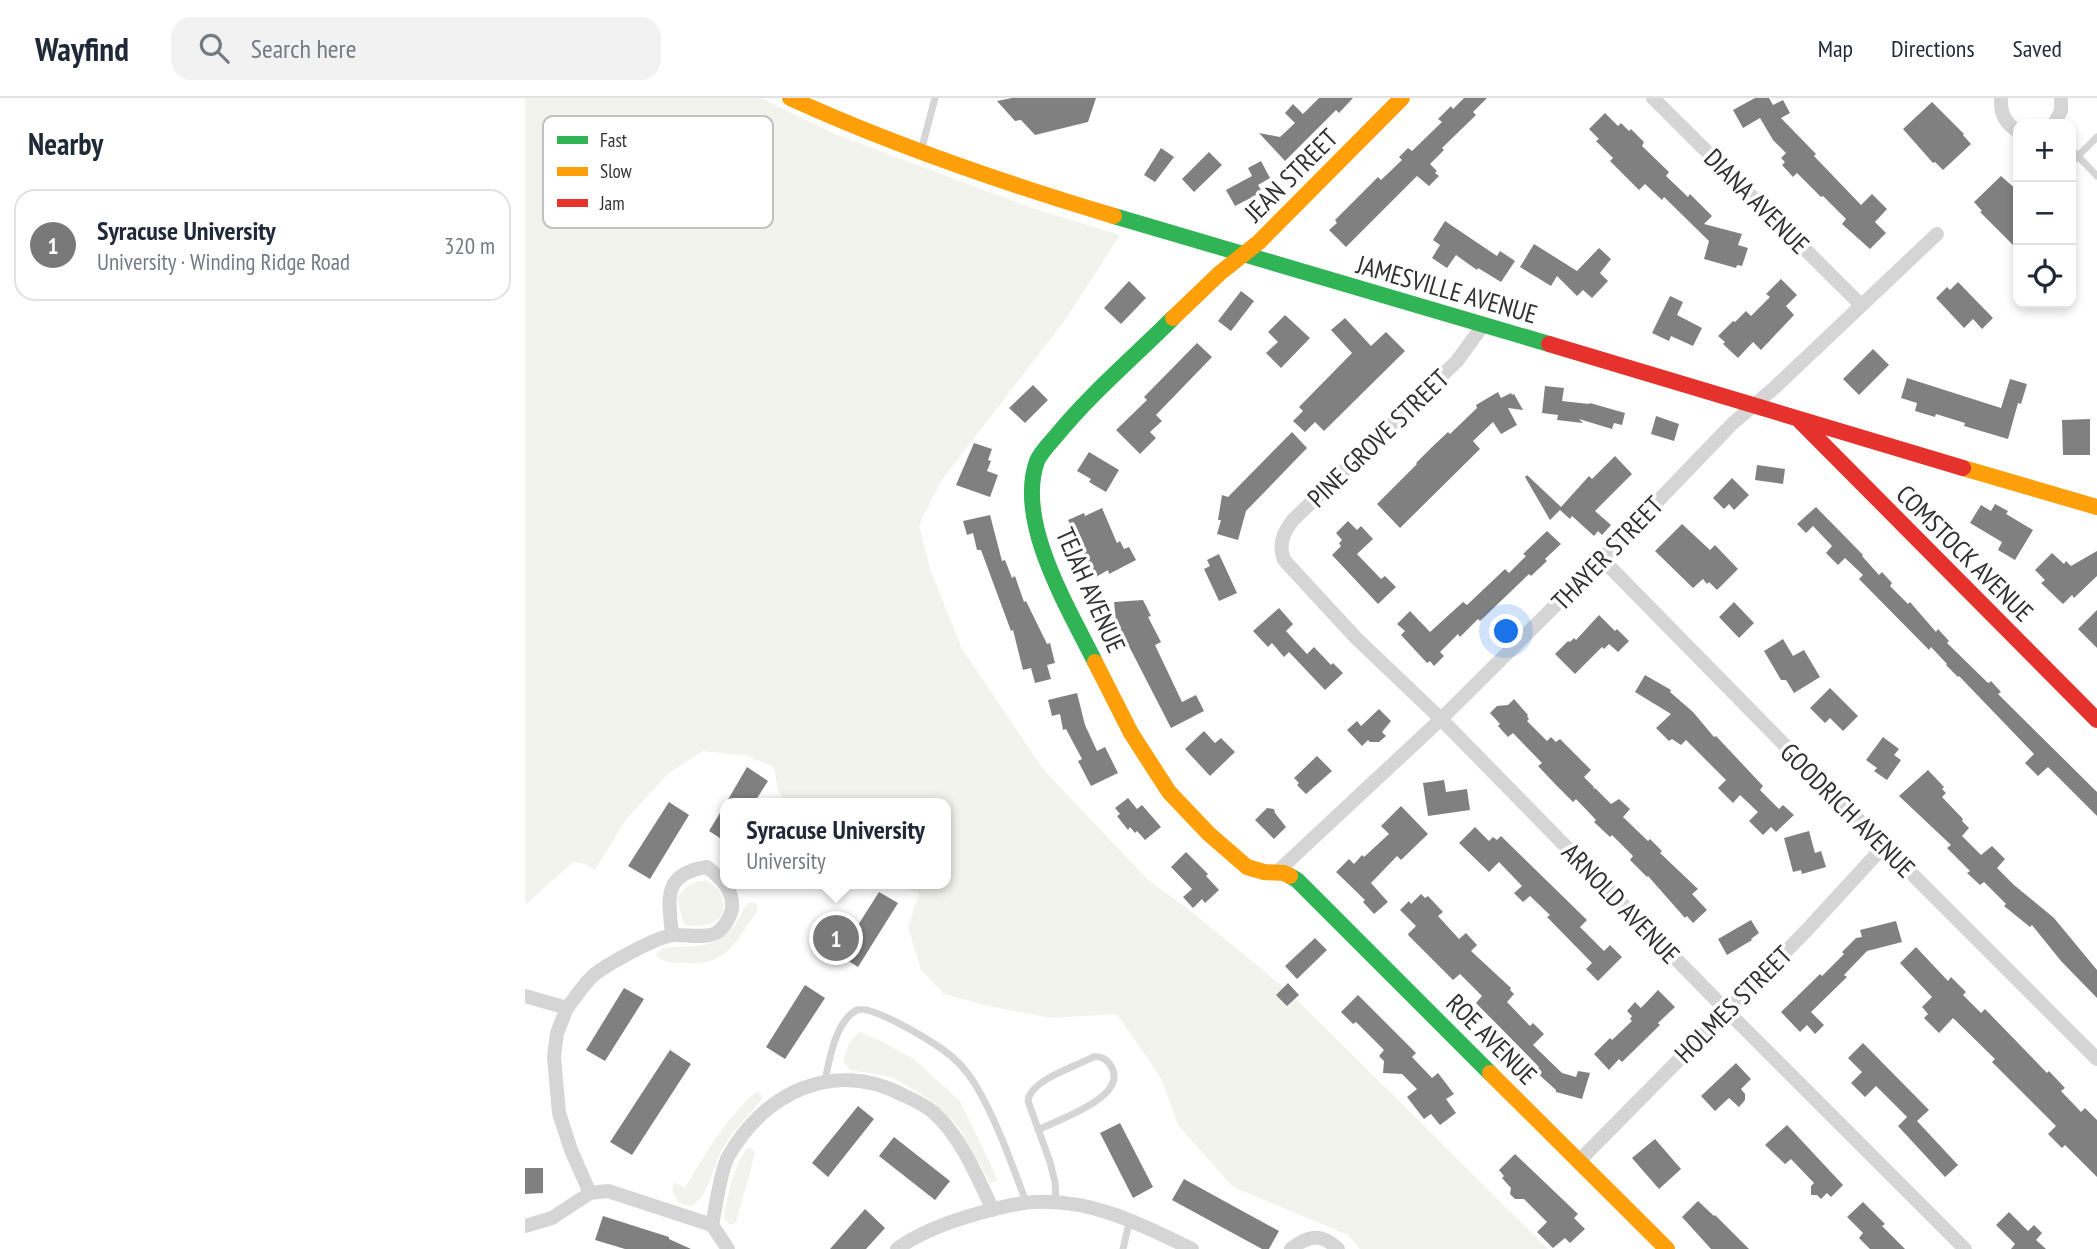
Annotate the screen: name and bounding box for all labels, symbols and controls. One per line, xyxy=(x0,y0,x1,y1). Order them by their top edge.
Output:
search box xyxy=(171,17,661,80)
text: Wayfind xyxy=(35,27,129,70)
icon: search xyxy=(195,29,233,67)
text: Search here xyxy=(251,32,356,65)
text: Map xyxy=(1818,33,1853,64)
text: Directions xyxy=(1891,33,1975,64)
text: Saved xyxy=(2013,33,2062,64)
legend xyxy=(543,116,773,228)
map controls xyxy=(2013,119,2076,308)
button: + xyxy=(2013,119,2076,182)
street label: JEAN STREET xyxy=(1237,121,1345,229)
text: Nearby xyxy=(28,124,103,163)
text: Fast xyxy=(600,128,628,152)
street label: DIANA AVENUE xyxy=(1697,141,1817,261)
text: Slow xyxy=(600,159,633,183)
button: − xyxy=(2013,182,2076,245)
text: Jam xyxy=(599,191,625,215)
text: Syracuse University xyxy=(97,214,276,247)
text: 1 xyxy=(48,231,59,260)
text: 320 m xyxy=(444,231,495,260)
button: locate xyxy=(2013,245,2076,308)
text: University · Winding Ridge Road xyxy=(97,247,350,276)
street label: JAMESVILLE AVENUE xyxy=(1352,247,1541,331)
street label: PINE GROVE STREET xyxy=(1300,362,1456,514)
street label: COMSTOCK AVENUE xyxy=(1890,478,2040,628)
street label: THAYER STREET xyxy=(1544,489,1670,617)
street label: TEJAH AVENUE xyxy=(1049,522,1133,658)
your location xyxy=(1489,614,1523,648)
street label: GOODRICH AVENUE xyxy=(1774,736,1922,884)
popup xyxy=(720,798,951,889)
text: Syracuse University xyxy=(746,813,925,846)
street label: ARNOLD AVENUE xyxy=(1555,836,1687,970)
text: University xyxy=(746,846,826,875)
pin: 1 xyxy=(813,912,859,964)
street label: HOLMES STREET xyxy=(1667,938,1799,1070)
street label: ROE AVENUE xyxy=(1440,987,1544,1091)

